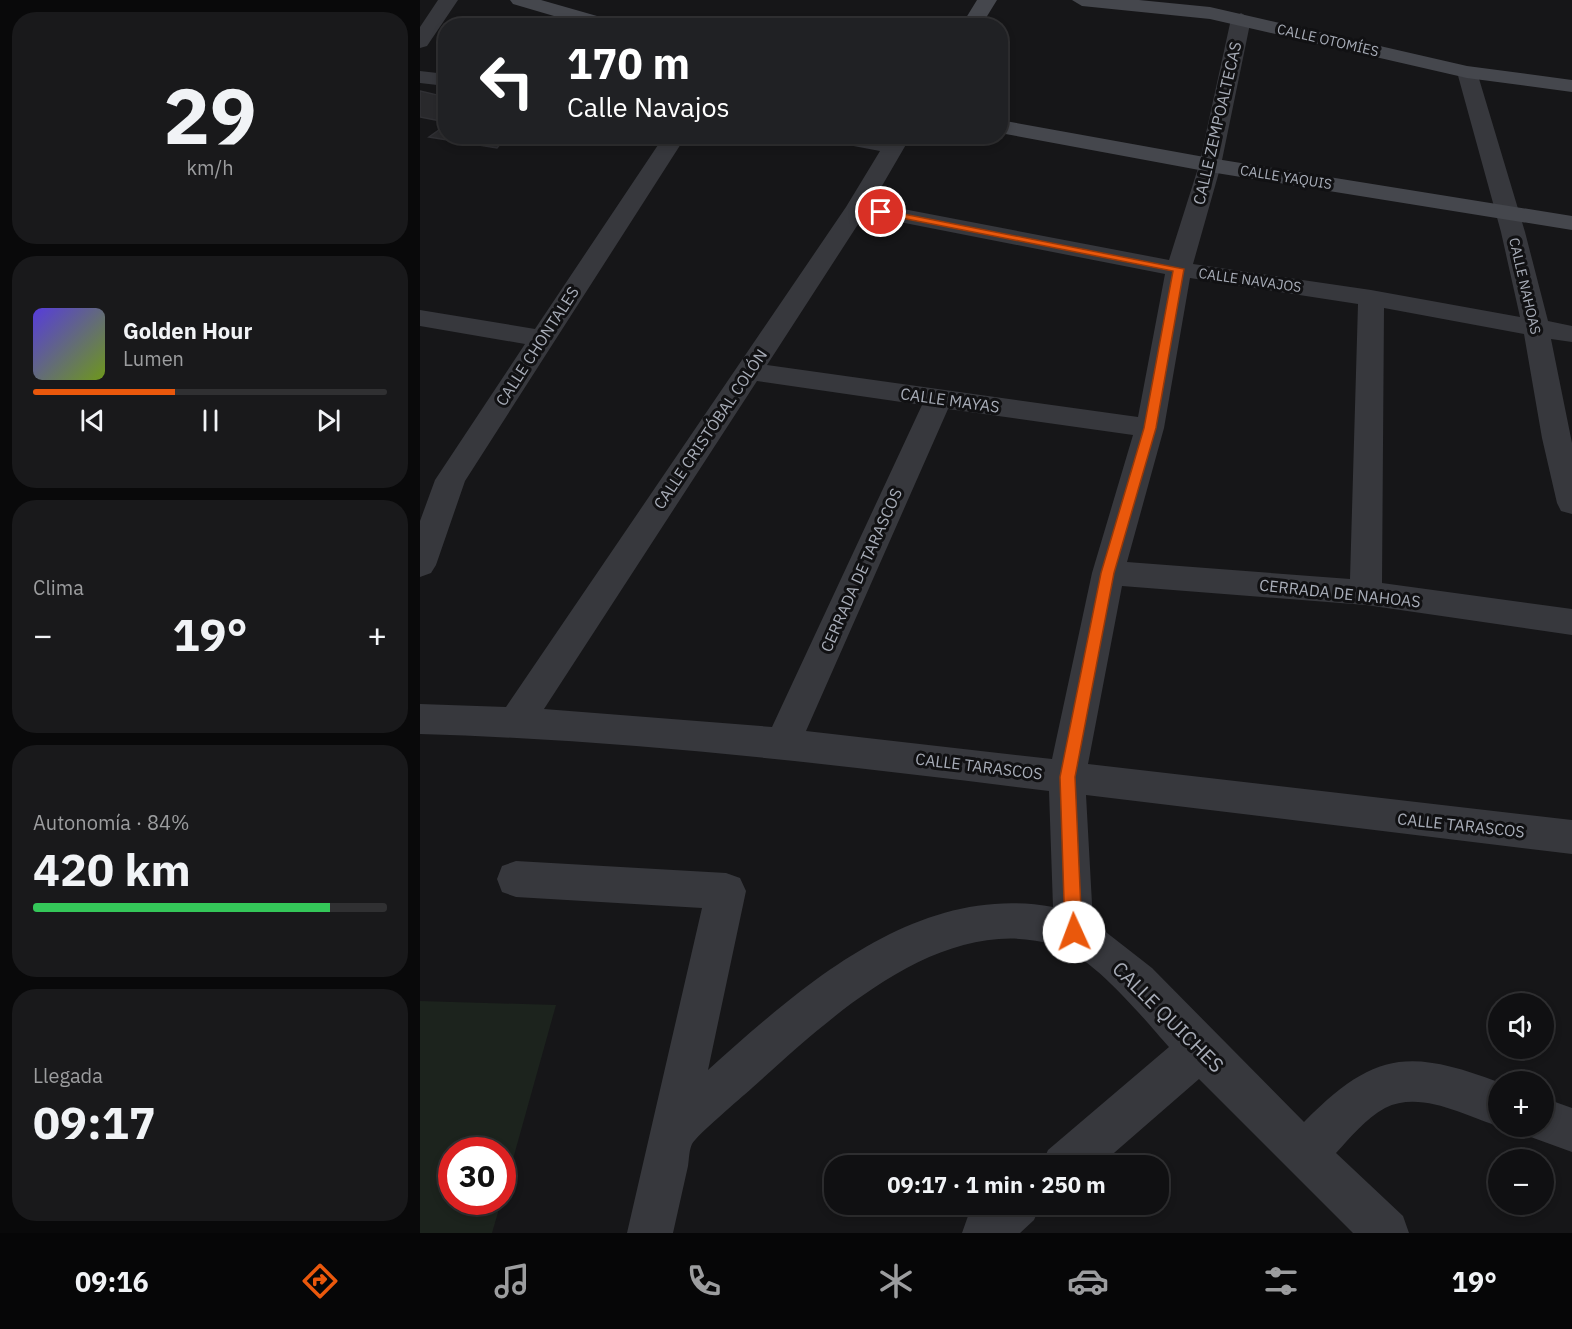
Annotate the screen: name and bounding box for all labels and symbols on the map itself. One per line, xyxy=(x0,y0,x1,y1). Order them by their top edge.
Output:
street label: CALLE OTOMÍES xyxy=(1275,19,1381,60)
street label: CALLE ZEMPOALTECAS xyxy=(1188,39,1246,207)
street label: CALLE YAQUIS xyxy=(1239,161,1333,193)
pin xyxy=(855,186,906,237)
street label: CALLE NAHOAS xyxy=(1505,236,1545,336)
street label: CALLE NAVAJOS xyxy=(1197,264,1303,296)
street label: CALLE CHONTALES xyxy=(491,283,583,409)
street label: CALLE CRISTÓBAL COLÓN xyxy=(648,345,771,513)
street label: CALLE MAYAS xyxy=(899,383,1001,417)
street label: CERRADA DE TARASCOS xyxy=(816,485,906,655)
street label: CERRADA DE NAHOAS xyxy=(1258,575,1422,611)
street label: CALLE TARASCOS xyxy=(914,748,1044,784)
street label: CALLE TARASCOS xyxy=(1396,808,1526,842)
position arrow xyxy=(1042,900,1106,964)
street label: CALLE QUICHES xyxy=(1107,955,1230,1078)
speed limit sign: 30 xyxy=(438,1137,516,1215)

